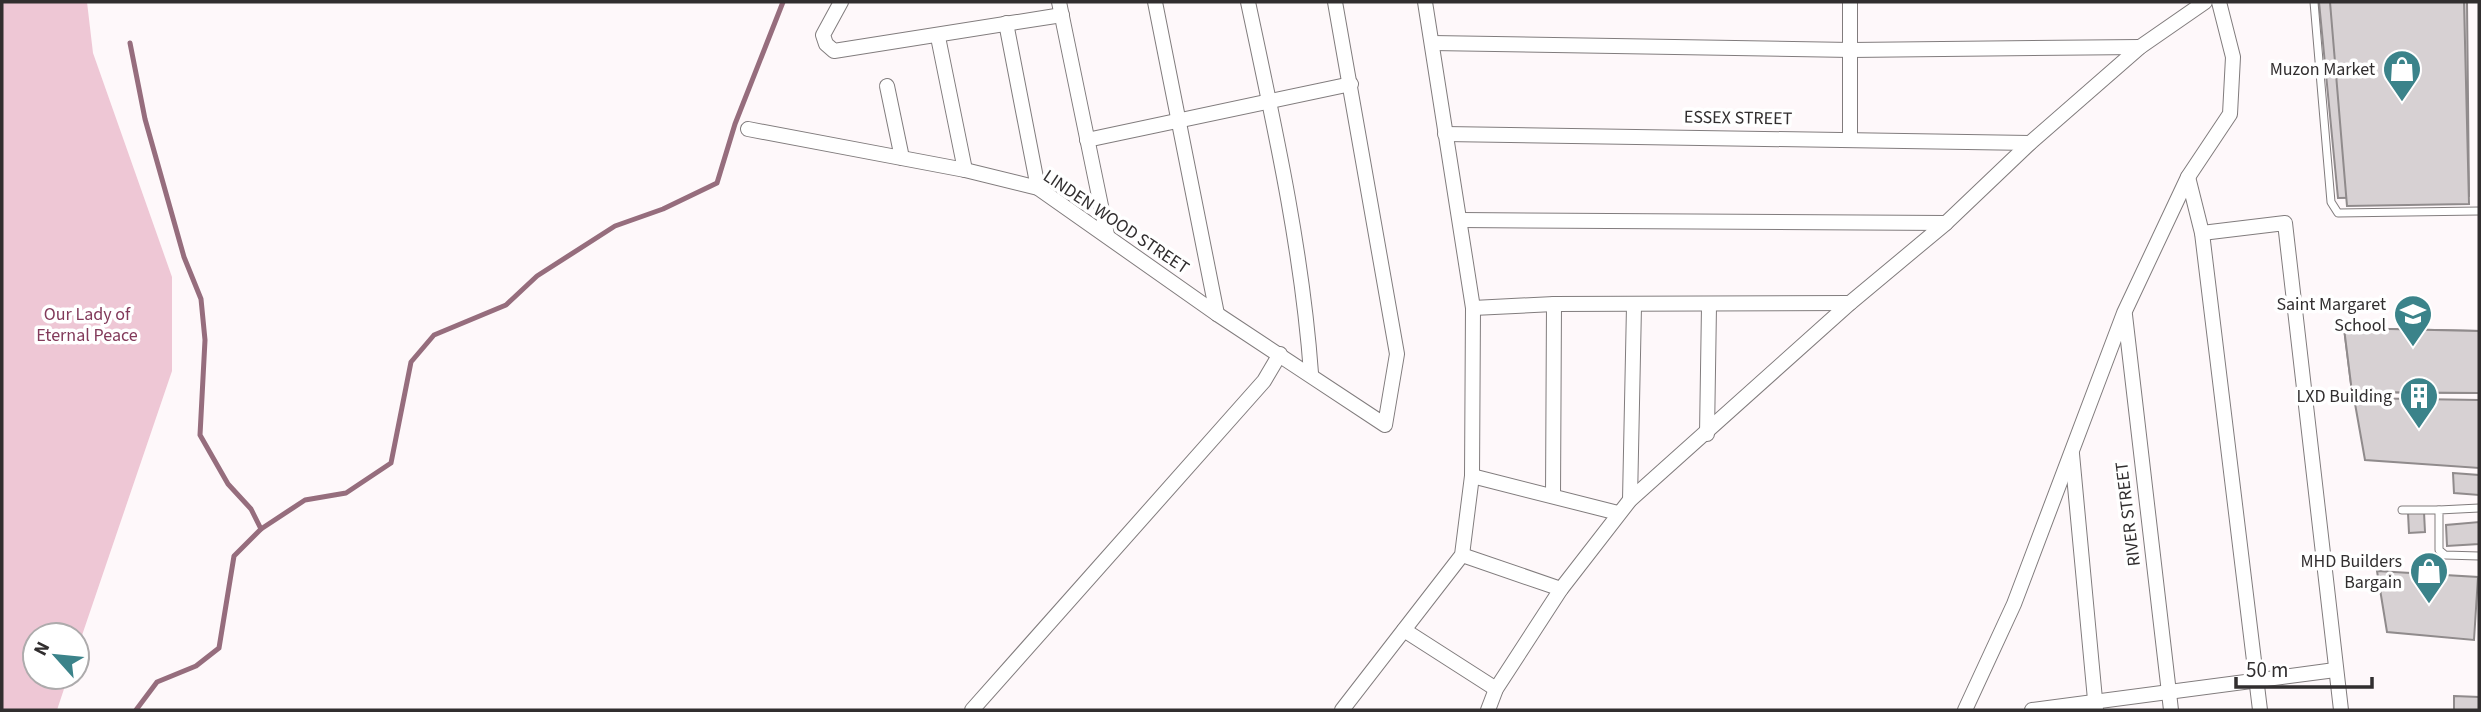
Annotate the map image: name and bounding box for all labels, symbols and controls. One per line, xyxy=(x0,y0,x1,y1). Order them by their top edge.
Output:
shop icon: Muzon Market xyxy=(2381,48,2423,103)
place label: Muzon Market xyxy=(2270,57,2375,82)
street label: ESSEX STREET xyxy=(1684,105,1793,131)
street label: LINDEN WOOD STREET xyxy=(1038,164,1194,280)
place label: Saint Margaret School xyxy=(2276,292,2386,338)
school or university icon: Saint Margaret School xyxy=(2392,293,2434,348)
park label: Our Lady of Eternal Peace xyxy=(36,302,138,348)
building icon: LXD Building xyxy=(2398,375,2440,430)
place label: LXD Building xyxy=(2297,384,2392,409)
street label: RIVER STREET xyxy=(2109,460,2147,568)
place label: MHD Builders Bargain xyxy=(2300,549,2402,595)
shop icon: MHD Builders Bargain xyxy=(2408,550,2450,605)
north arrow xyxy=(21,621,91,691)
text: N xyxy=(27,637,57,661)
scale bar xyxy=(2236,646,2372,690)
text: 50 m xyxy=(2246,655,2288,685)

